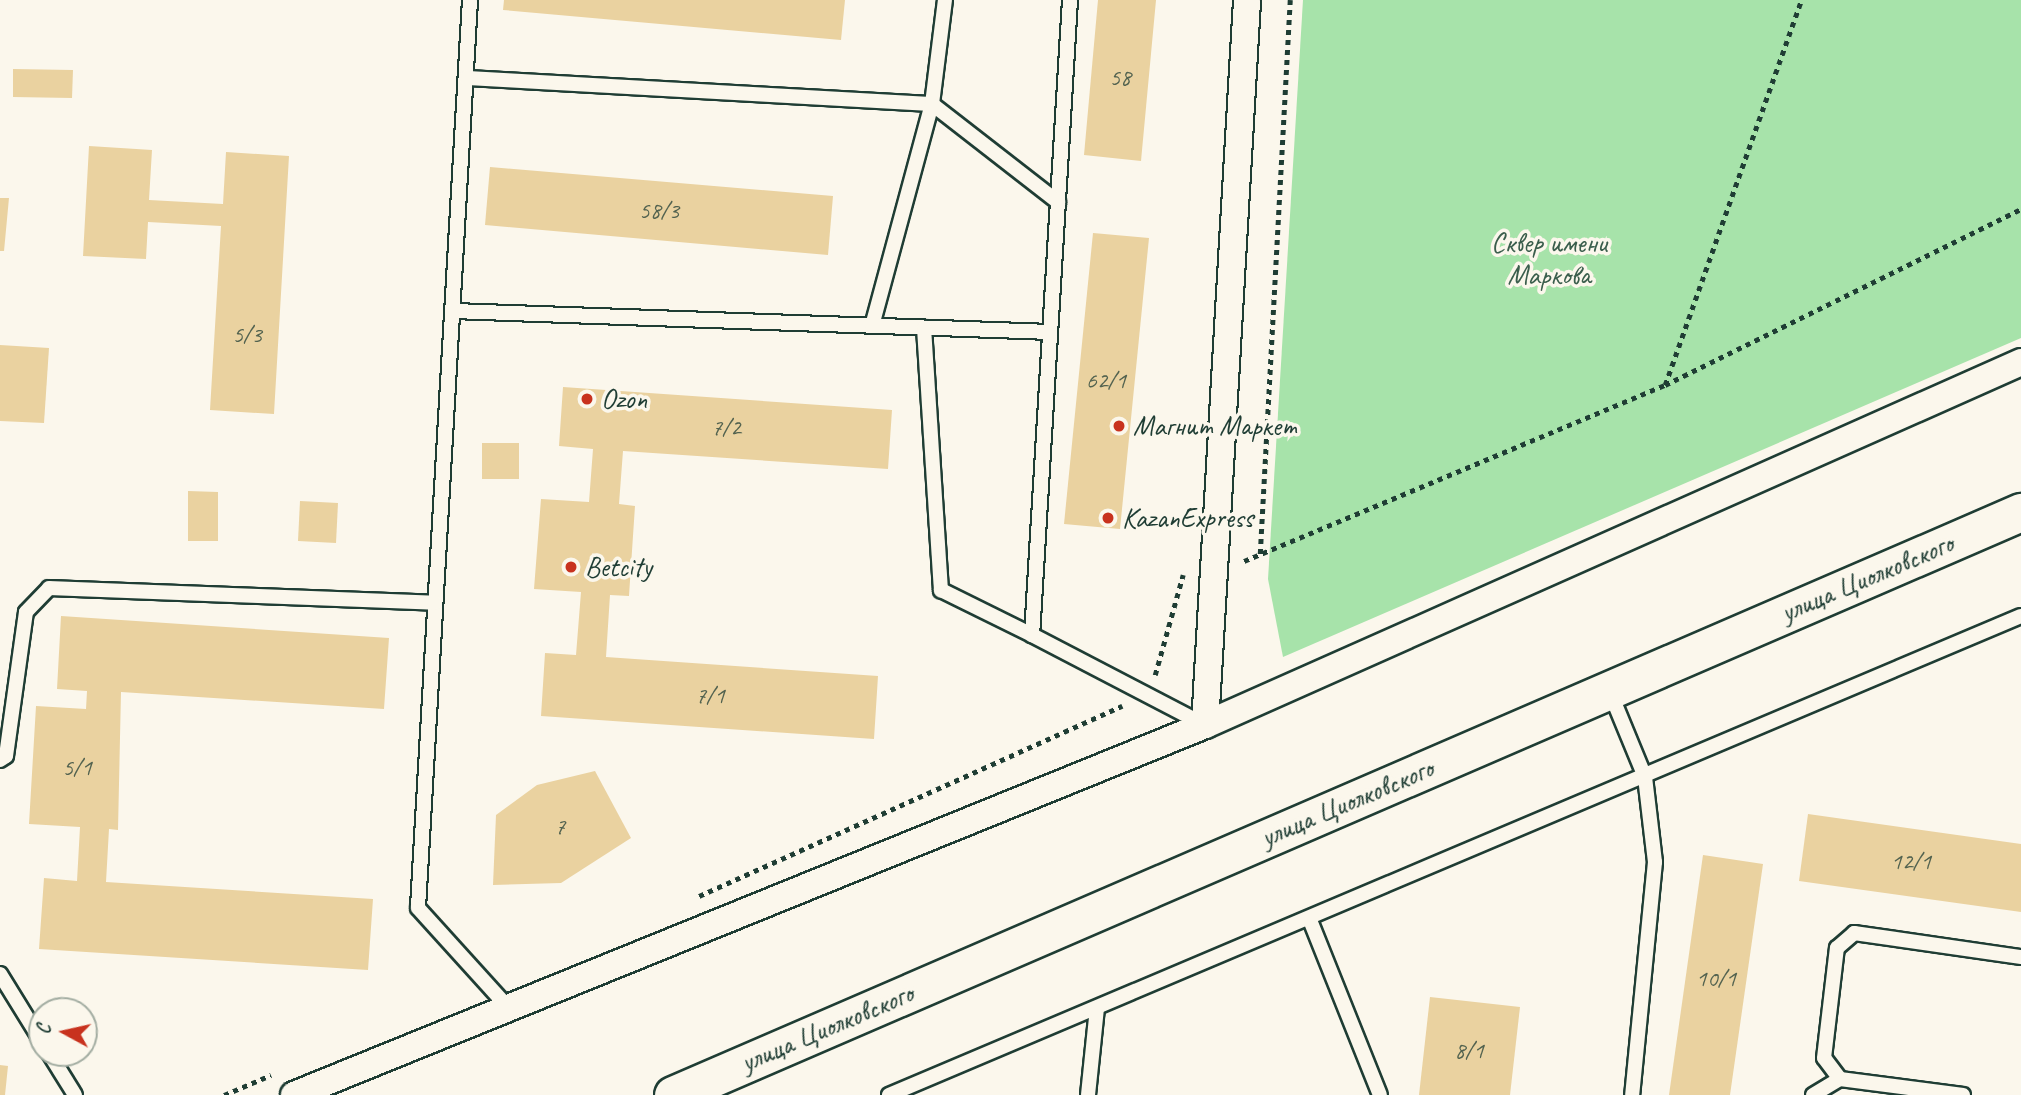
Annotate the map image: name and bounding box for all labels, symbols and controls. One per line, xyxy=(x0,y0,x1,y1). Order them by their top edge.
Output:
house number: 58 xyxy=(1109,64,1131,92)
house number: 58/3 xyxy=(639,197,679,225)
park label: Сквер имени Маркова xyxy=(1492,226,1606,292)
house number: 5/3 xyxy=(232,321,262,349)
house number: 62/1 xyxy=(1086,367,1126,395)
place label: Ozon xyxy=(601,382,647,416)
marker: Ozon xyxy=(579,391,595,407)
place label: Магнит Маркет xyxy=(1133,409,1297,443)
house number: 7/2 xyxy=(711,414,741,442)
marker: Магнит Маркет xyxy=(1111,418,1127,434)
place label: KazanExpress xyxy=(1122,501,1253,535)
marker: KazanExpress xyxy=(1100,510,1116,526)
street label: улица Циолковского xyxy=(1776,527,1958,629)
place label: Betcity xyxy=(585,550,652,584)
marker: Betcity xyxy=(563,559,579,575)
house number: 7/1 xyxy=(695,682,725,710)
street label: улица Циолковского xyxy=(1256,752,1438,854)
house number: 5/1 xyxy=(62,754,92,782)
house number: 7 xyxy=(555,813,565,841)
house number: 12/1 xyxy=(1891,848,1931,876)
house number: 10/1 xyxy=(1696,965,1736,993)
street label: улица Циолковского xyxy=(736,977,918,1079)
north arrow xyxy=(28,997,98,1067)
text: С xyxy=(32,1023,57,1036)
house number: 8/1 xyxy=(1454,1037,1484,1065)

